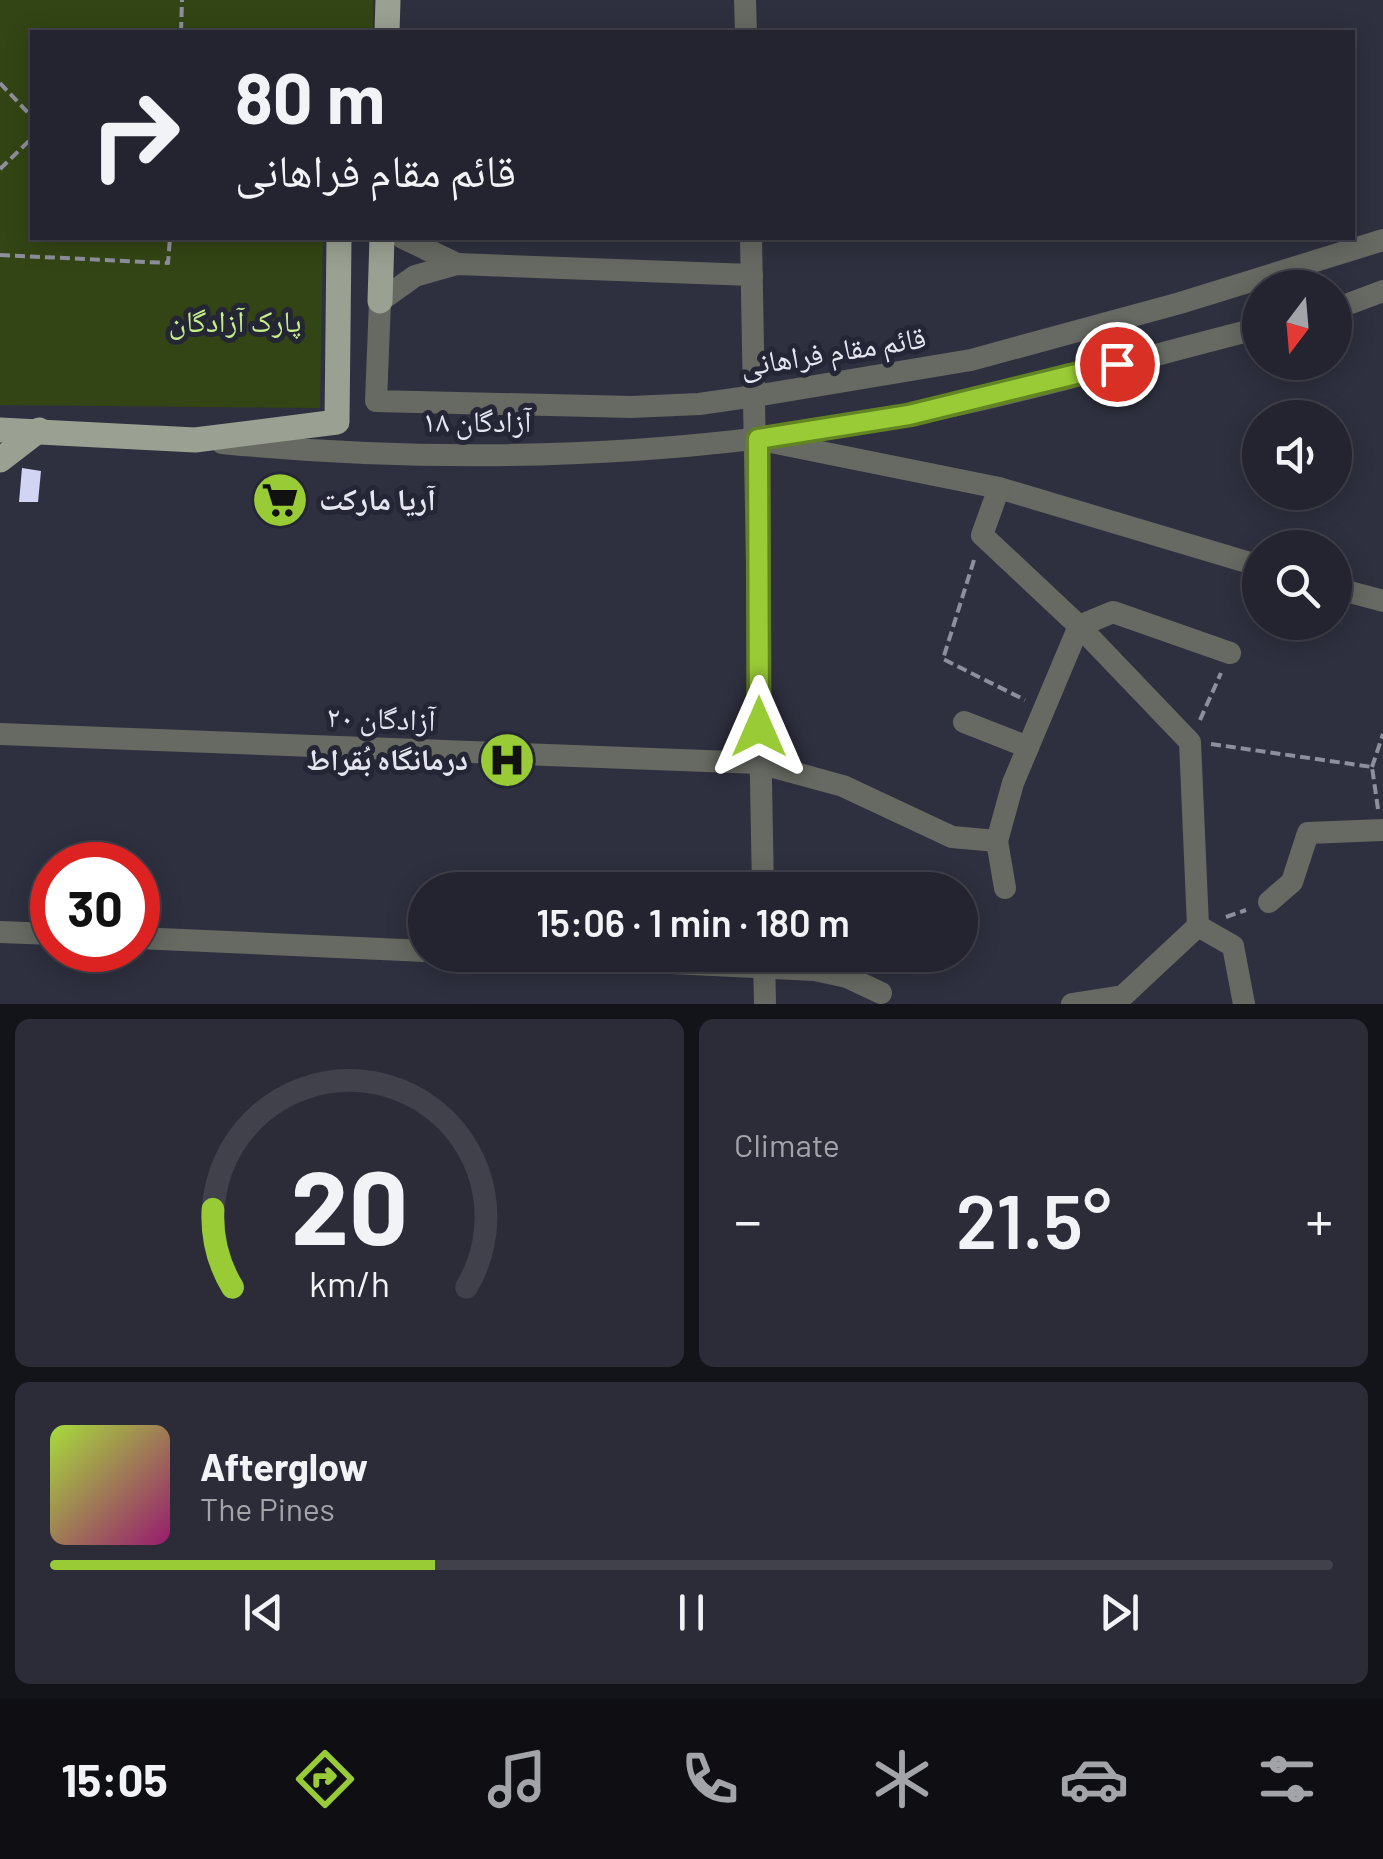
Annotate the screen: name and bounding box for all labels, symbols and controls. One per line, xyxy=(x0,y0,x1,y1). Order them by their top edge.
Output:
text: 80 m xyxy=(235,54,385,138)
icon: right xyxy=(70,70,200,200)
text: قائم مقام فراهانی xyxy=(235,142,516,196)
north arrow xyxy=(1242,270,1352,380)
map controls xyxy=(1242,270,1352,640)
park label: پارک آزادگان xyxy=(168,302,302,340)
street label: قائم مقام فراهانی xyxy=(737,318,929,386)
pin xyxy=(1075,322,1160,407)
icon: arrive xyxy=(1090,337,1145,392)
button: sound xyxy=(1242,400,1352,510)
street label: آزادگان ۱۸ xyxy=(423,402,533,440)
supermarket icon: آریا مارکت xyxy=(250,470,310,530)
place label: آریا مارکت xyxy=(319,480,436,517)
button: search xyxy=(1242,530,1352,640)
position arrow xyxy=(707,675,811,779)
street label: آزادگان ۲۰ xyxy=(326,697,437,739)
hospital icon: درمانگاه بُقراط xyxy=(477,730,537,790)
place label: درمانگاه بُقراط xyxy=(306,740,468,777)
speed limit sign: 30 xyxy=(30,842,160,972)
text: 15:06 · 1 min · 180 m xyxy=(536,899,850,945)
text: Climate xyxy=(734,1125,840,1163)
text: 20 xyxy=(291,1141,408,1266)
text: 21.5° xyxy=(956,1174,1111,1264)
text: − xyxy=(734,1186,762,1252)
text: + xyxy=(1305,1186,1333,1252)
text: km/h xyxy=(309,1261,390,1304)
text: Afterglow xyxy=(200,1443,368,1489)
text: The Pines xyxy=(200,1489,335,1527)
icon: previous xyxy=(236,1585,291,1640)
icon: pause xyxy=(664,1585,719,1640)
icon: next xyxy=(1092,1585,1147,1640)
icon: directions xyxy=(290,1744,360,1814)
icon: music xyxy=(482,1744,552,1814)
icon: phone xyxy=(675,1744,745,1814)
icon: climate xyxy=(867,1744,937,1814)
icon: car xyxy=(1059,1744,1129,1814)
icon: filters xyxy=(1252,1744,1322,1814)
text: 15:05 xyxy=(61,1752,168,1806)

